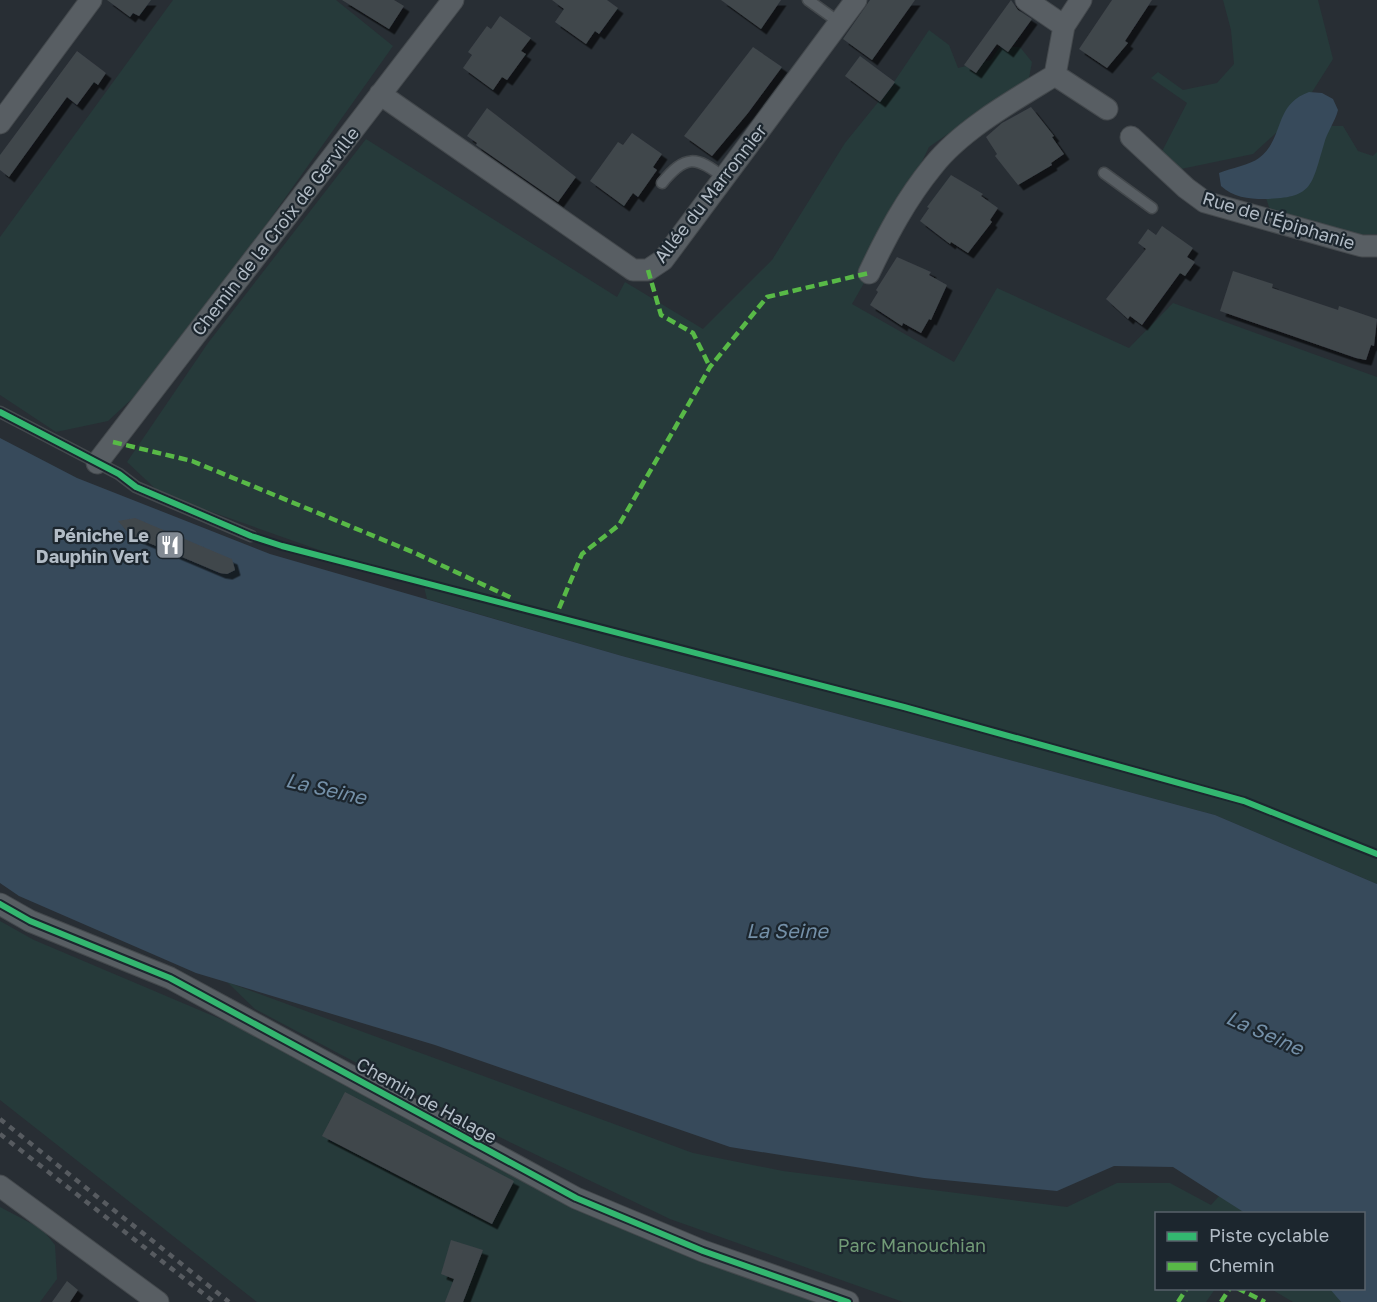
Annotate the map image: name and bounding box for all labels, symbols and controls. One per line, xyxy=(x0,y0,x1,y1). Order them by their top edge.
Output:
street label: Allée du Marronnier xyxy=(649,119,771,267)
street label: Chemin de la Croix de Gerville xyxy=(187,122,363,340)
street label: Rue de l'Épiphanie xyxy=(1200,186,1358,254)
place label: Péniche Le Dauphin Vert xyxy=(36,524,149,567)
restaurant icon: Péniche Le Dauphin Vert xyxy=(154,529,186,561)
water label: La Seine xyxy=(284,767,370,809)
water label: La Seine xyxy=(746,918,829,942)
water label: La Seine xyxy=(1223,1004,1308,1060)
street label: Chemin de Halage xyxy=(353,1052,501,1148)
legend xyxy=(1155,1212,1365,1290)
text: Piste cyclable xyxy=(1209,1224,1329,1246)
park label: Parc Manouchian xyxy=(838,1234,986,1256)
text: Chemin xyxy=(1209,1254,1275,1276)

